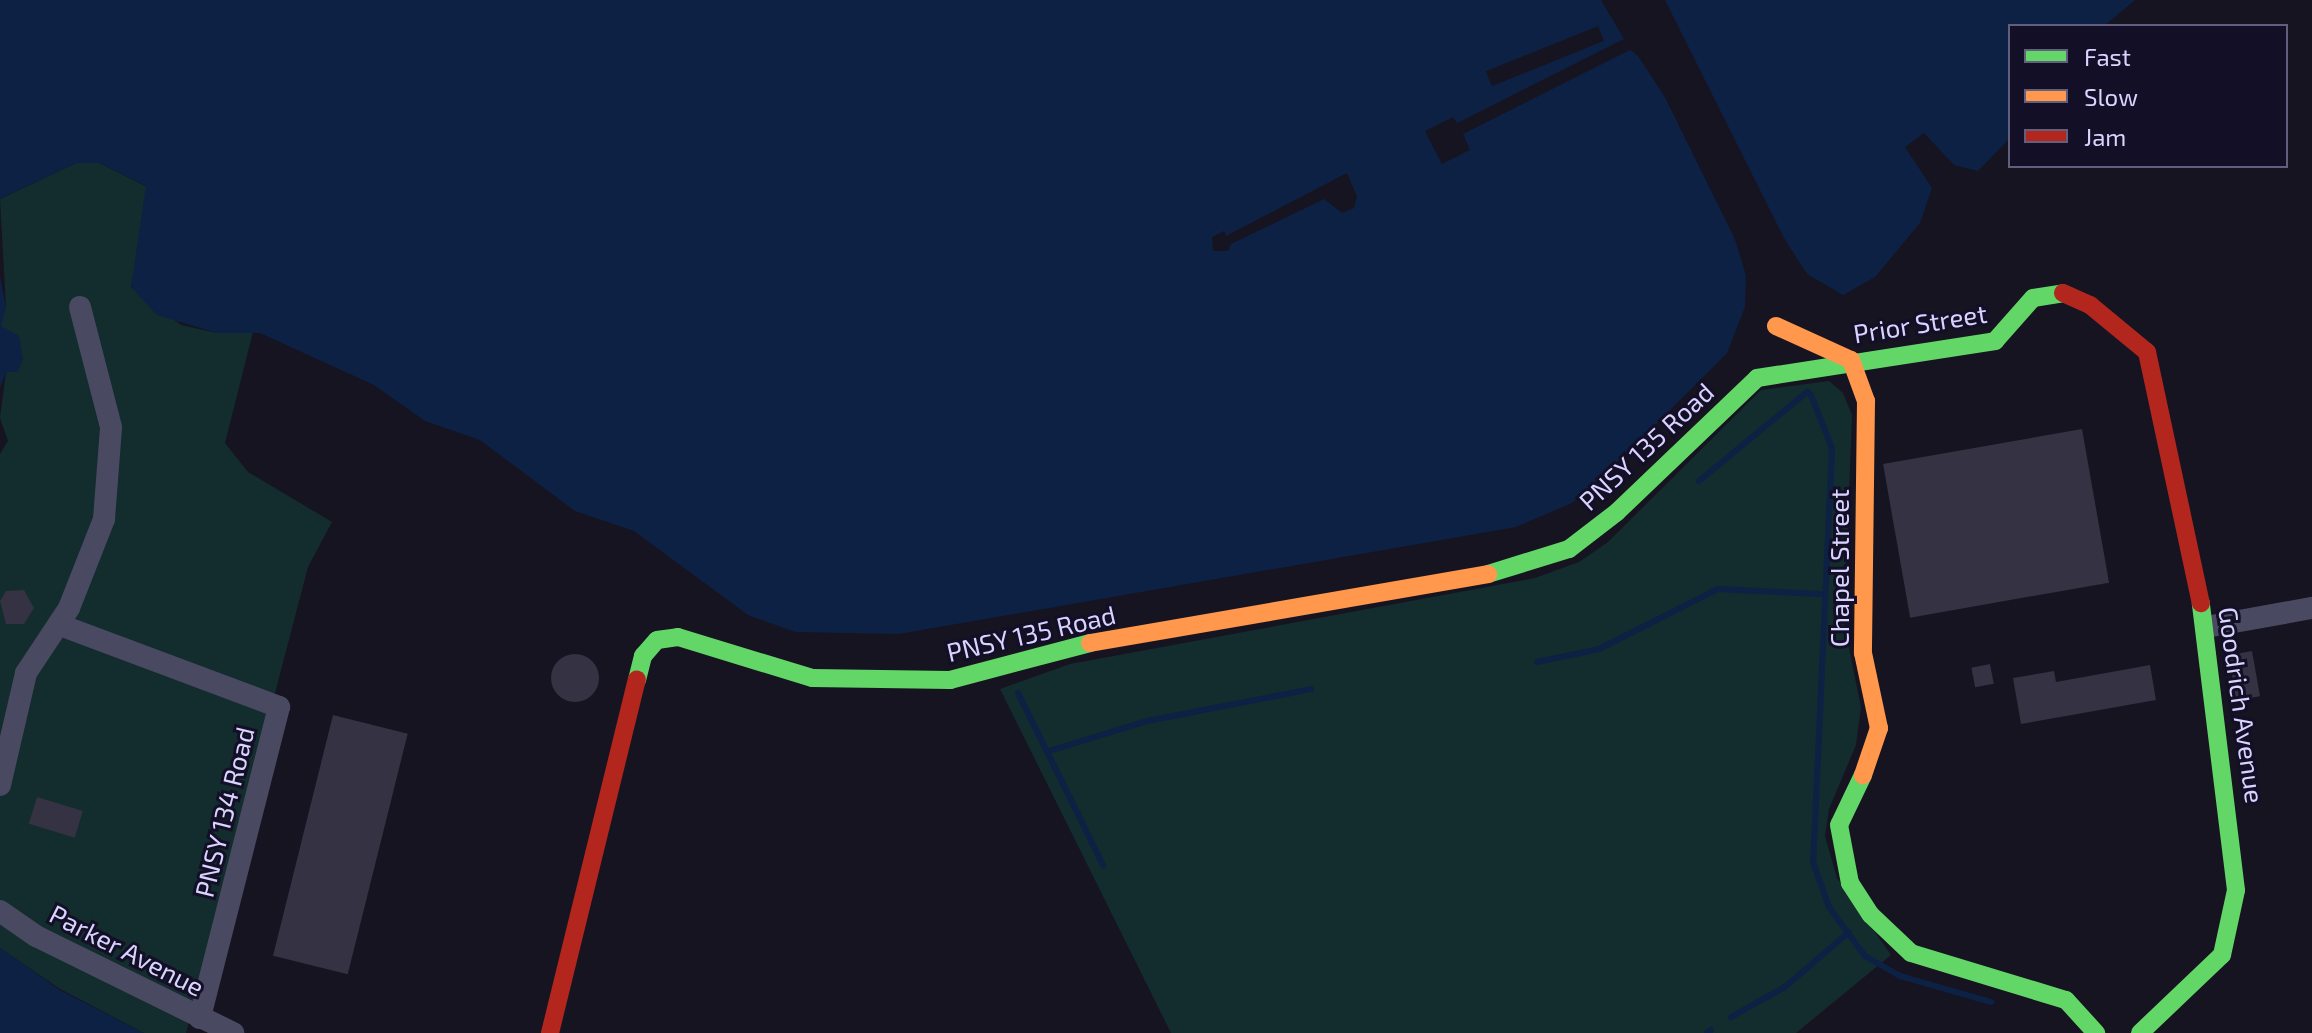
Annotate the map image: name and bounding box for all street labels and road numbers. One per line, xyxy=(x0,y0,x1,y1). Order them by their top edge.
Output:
street label: Prior Street xyxy=(1851,297,1989,349)
street label: PNSY 135 Road xyxy=(1572,376,1720,516)
street label: Chapel Street xyxy=(1823,488,1855,648)
street label: PNSY 135 Road xyxy=(943,598,1119,668)
street label: Goodrich Avenue xyxy=(2213,605,2271,805)
street label: PNSY 134 Road xyxy=(188,723,260,901)
street label: Parker Avenue xyxy=(44,897,210,1003)

